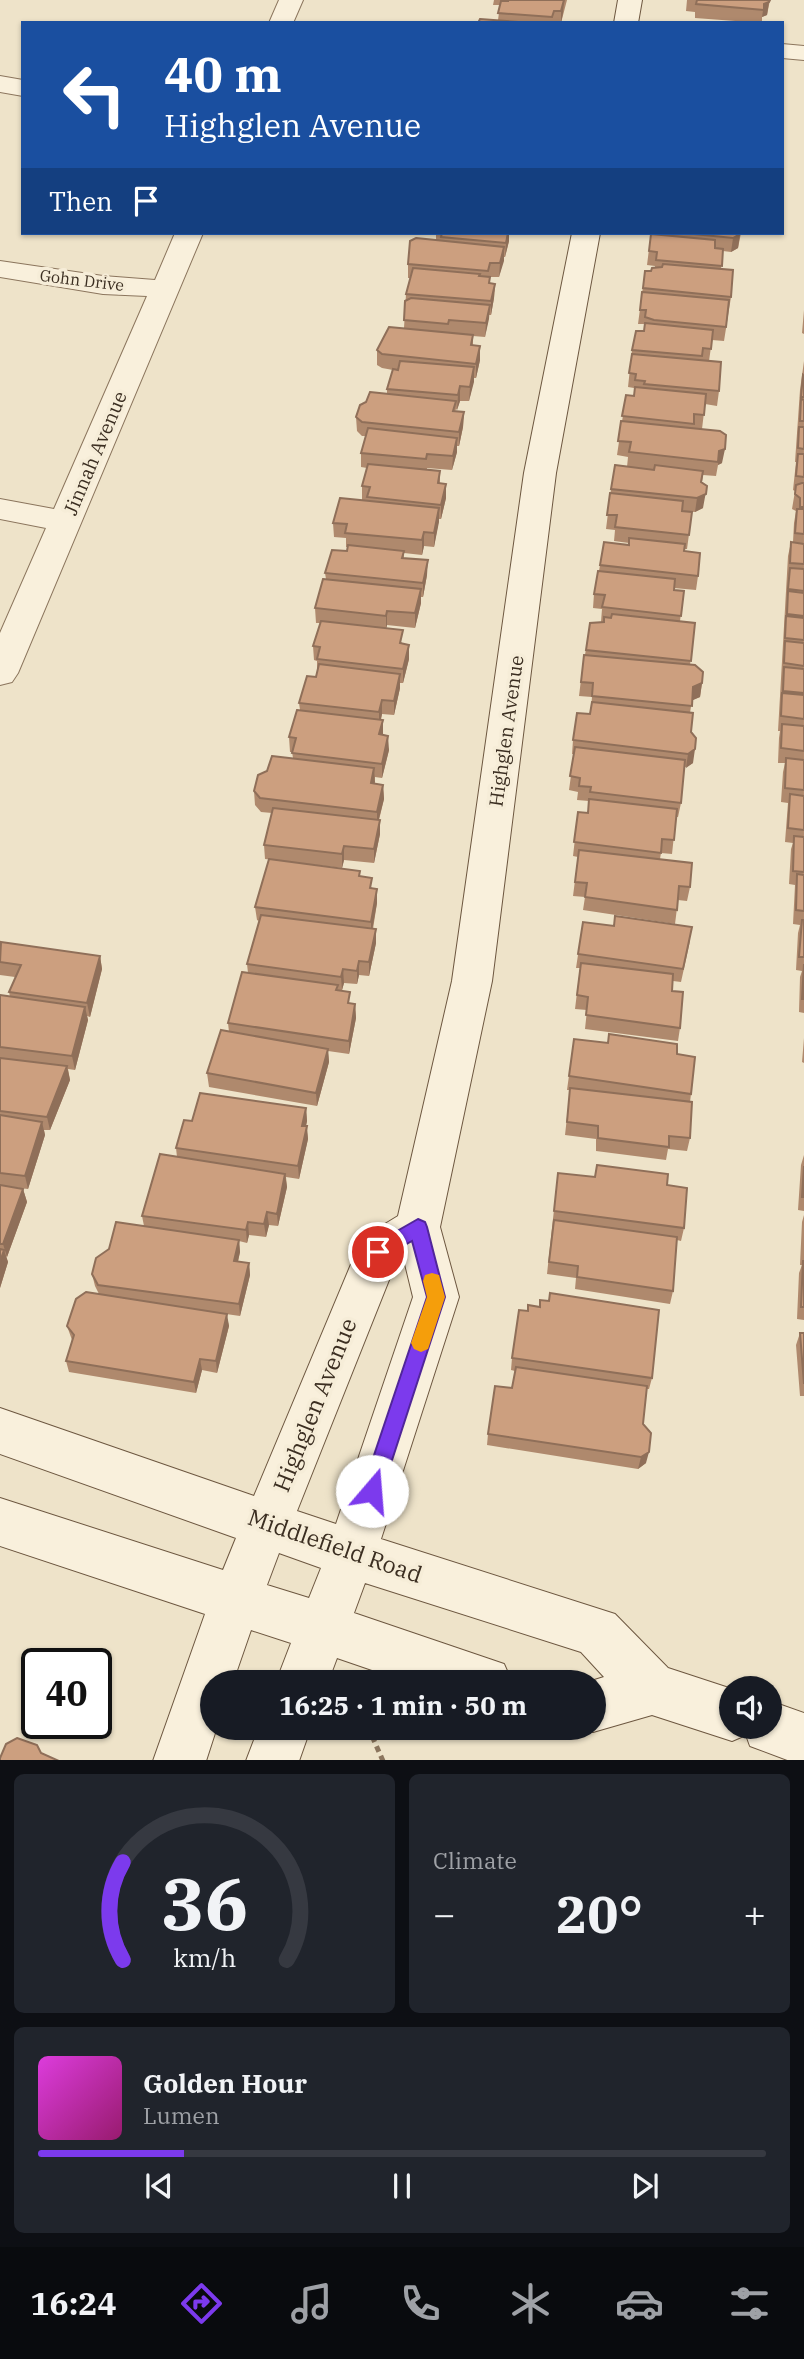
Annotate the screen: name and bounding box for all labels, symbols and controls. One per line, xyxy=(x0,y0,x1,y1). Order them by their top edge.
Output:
text: 40 m xyxy=(164,42,282,105)
icon: left xyxy=(49,49,140,140)
text: Highglen Avenue xyxy=(164,104,421,146)
icon: arrive xyxy=(127,182,165,220)
text: Then xyxy=(49,184,113,218)
street label: Gohn Drive xyxy=(39,265,125,295)
street label: Jinnah Avenue xyxy=(58,387,132,519)
street label: Highglen Avenue xyxy=(483,654,529,808)
pin xyxy=(348,1222,408,1282)
icon: arrive xyxy=(359,1233,397,1271)
street label: Highglen Avenue xyxy=(266,1313,363,1496)
position arrow xyxy=(335,1454,409,1528)
street label: Middlefield Road xyxy=(244,1501,426,1589)
speed limit sign: 40 xyxy=(21,1648,112,1739)
map controls xyxy=(719,1676,782,1739)
button: sound xyxy=(719,1676,782,1739)
text: 16:25 · 1 min · 50 m xyxy=(279,1688,527,1722)
text: Climate xyxy=(433,1845,517,1875)
text: 36 xyxy=(161,1855,248,1950)
text: 20° xyxy=(556,1880,643,1947)
text: − xyxy=(433,1889,456,1938)
text: + xyxy=(743,1889,766,1938)
text: km/h xyxy=(173,1940,236,1973)
text: Golden Hour xyxy=(143,2066,307,2100)
text: Lumen xyxy=(143,2100,220,2130)
icon: previous xyxy=(140,2167,178,2205)
icon: pause xyxy=(383,2167,421,2205)
icon: next xyxy=(626,2167,664,2205)
icon: directions xyxy=(177,2279,226,2328)
icon: music xyxy=(287,2279,336,2328)
icon: phone xyxy=(396,2279,445,2328)
icon: climate xyxy=(506,2279,555,2328)
icon: car xyxy=(615,2279,664,2328)
icon: filters xyxy=(725,2279,774,2328)
text: 16:24 xyxy=(30,2282,117,2324)

